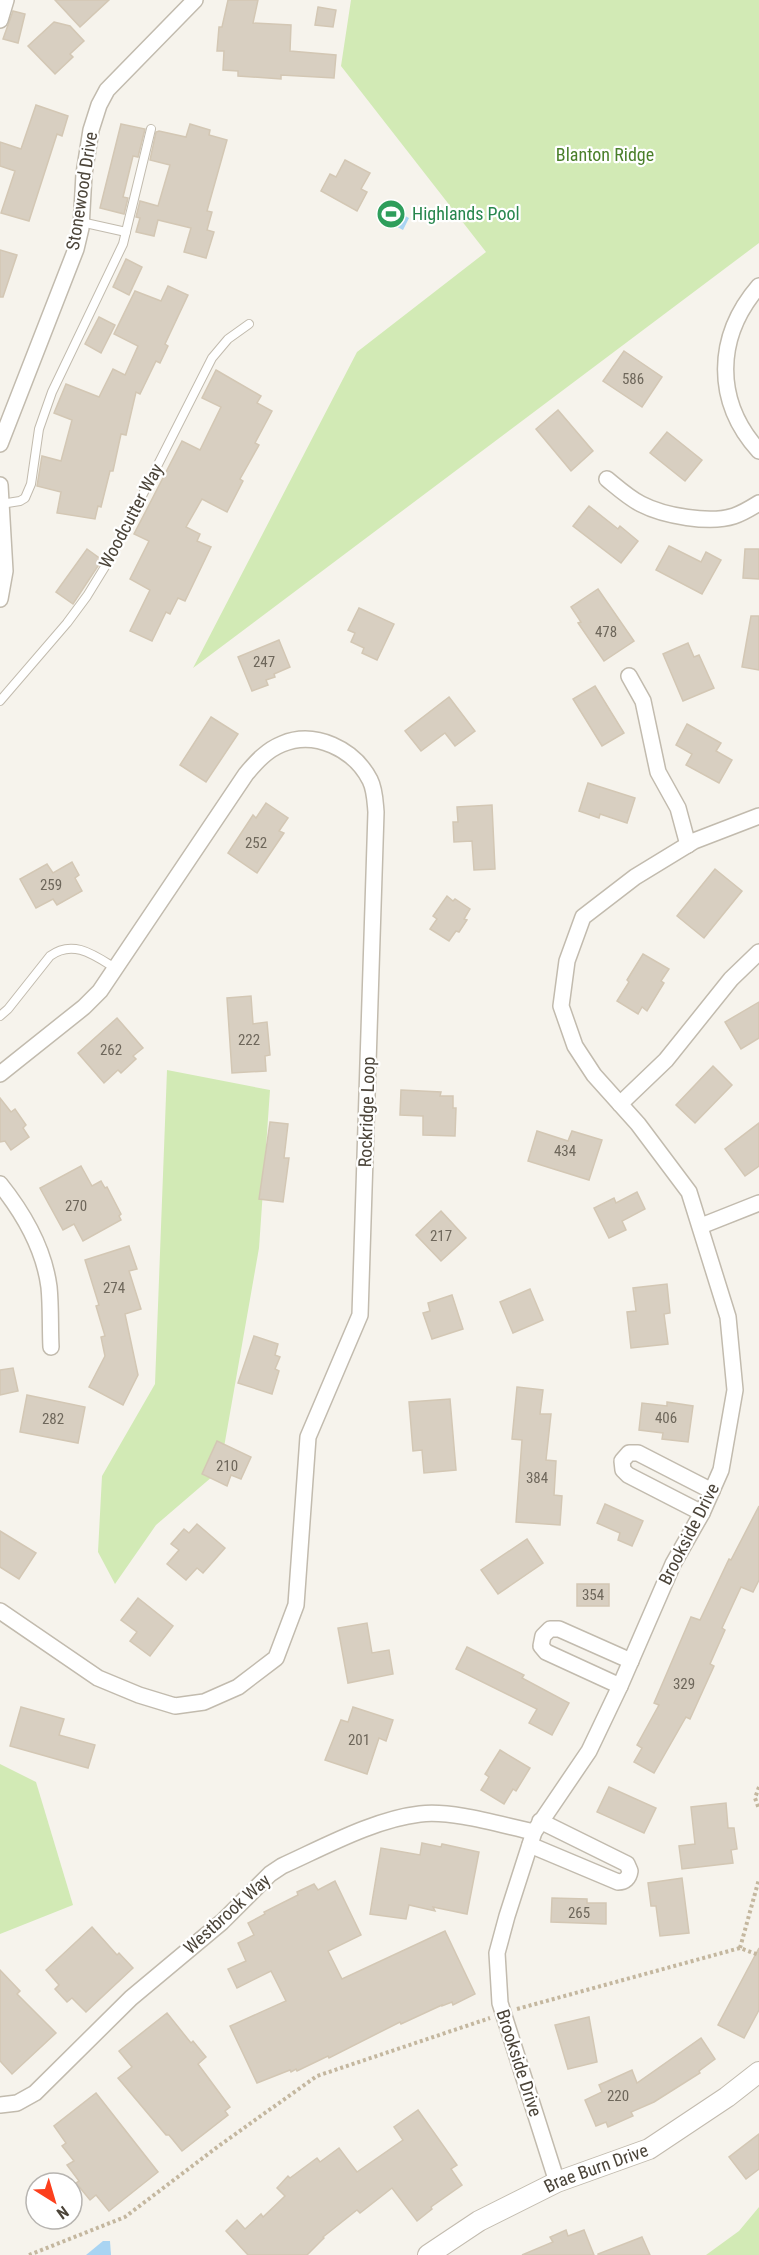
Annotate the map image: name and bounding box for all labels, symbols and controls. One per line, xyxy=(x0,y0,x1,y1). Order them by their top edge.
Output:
street label: Stonewood Drive xyxy=(62,130,101,252)
park label: Blanton Ridge xyxy=(556,144,654,165)
sports icon: Highlands Pool xyxy=(375,198,407,230)
place label: Highlands Pool xyxy=(412,203,520,224)
house number: 586 xyxy=(622,370,644,388)
street label: Woodcutter Way xyxy=(94,459,167,572)
house number: 478 xyxy=(595,623,617,641)
house number: 247 xyxy=(253,653,275,671)
house number: 252 xyxy=(245,834,267,852)
house number: 259 xyxy=(40,876,62,894)
house number: 222 xyxy=(238,1031,260,1049)
house number: 262 xyxy=(100,1041,122,1059)
street label: Rockridge Loop xyxy=(354,1056,379,1168)
house number: 434 xyxy=(554,1142,576,1160)
house number: 270 xyxy=(65,1197,87,1215)
house number: 217 xyxy=(430,1227,452,1245)
house number: 274 xyxy=(103,1279,125,1297)
house number: 406 xyxy=(655,1409,677,1427)
house number: 282 xyxy=(42,1410,64,1428)
house number: 210 xyxy=(216,1457,238,1475)
house number: 384 xyxy=(526,1469,548,1487)
street label: Brookside Drive xyxy=(654,1480,723,1588)
house number: 354 xyxy=(582,1586,604,1604)
house number: 329 xyxy=(673,1675,695,1693)
house number: 201 xyxy=(348,1731,370,1749)
street label: Westbrook Way xyxy=(179,1869,275,1958)
house number: 265 xyxy=(568,1904,590,1922)
street label: Brookside Drive xyxy=(492,2007,547,2119)
house number: 220 xyxy=(607,2087,629,2105)
street label: Brae Burn Drive xyxy=(540,2139,651,2197)
north arrow xyxy=(24,2171,84,2231)
text: N xyxy=(53,2202,72,2223)

